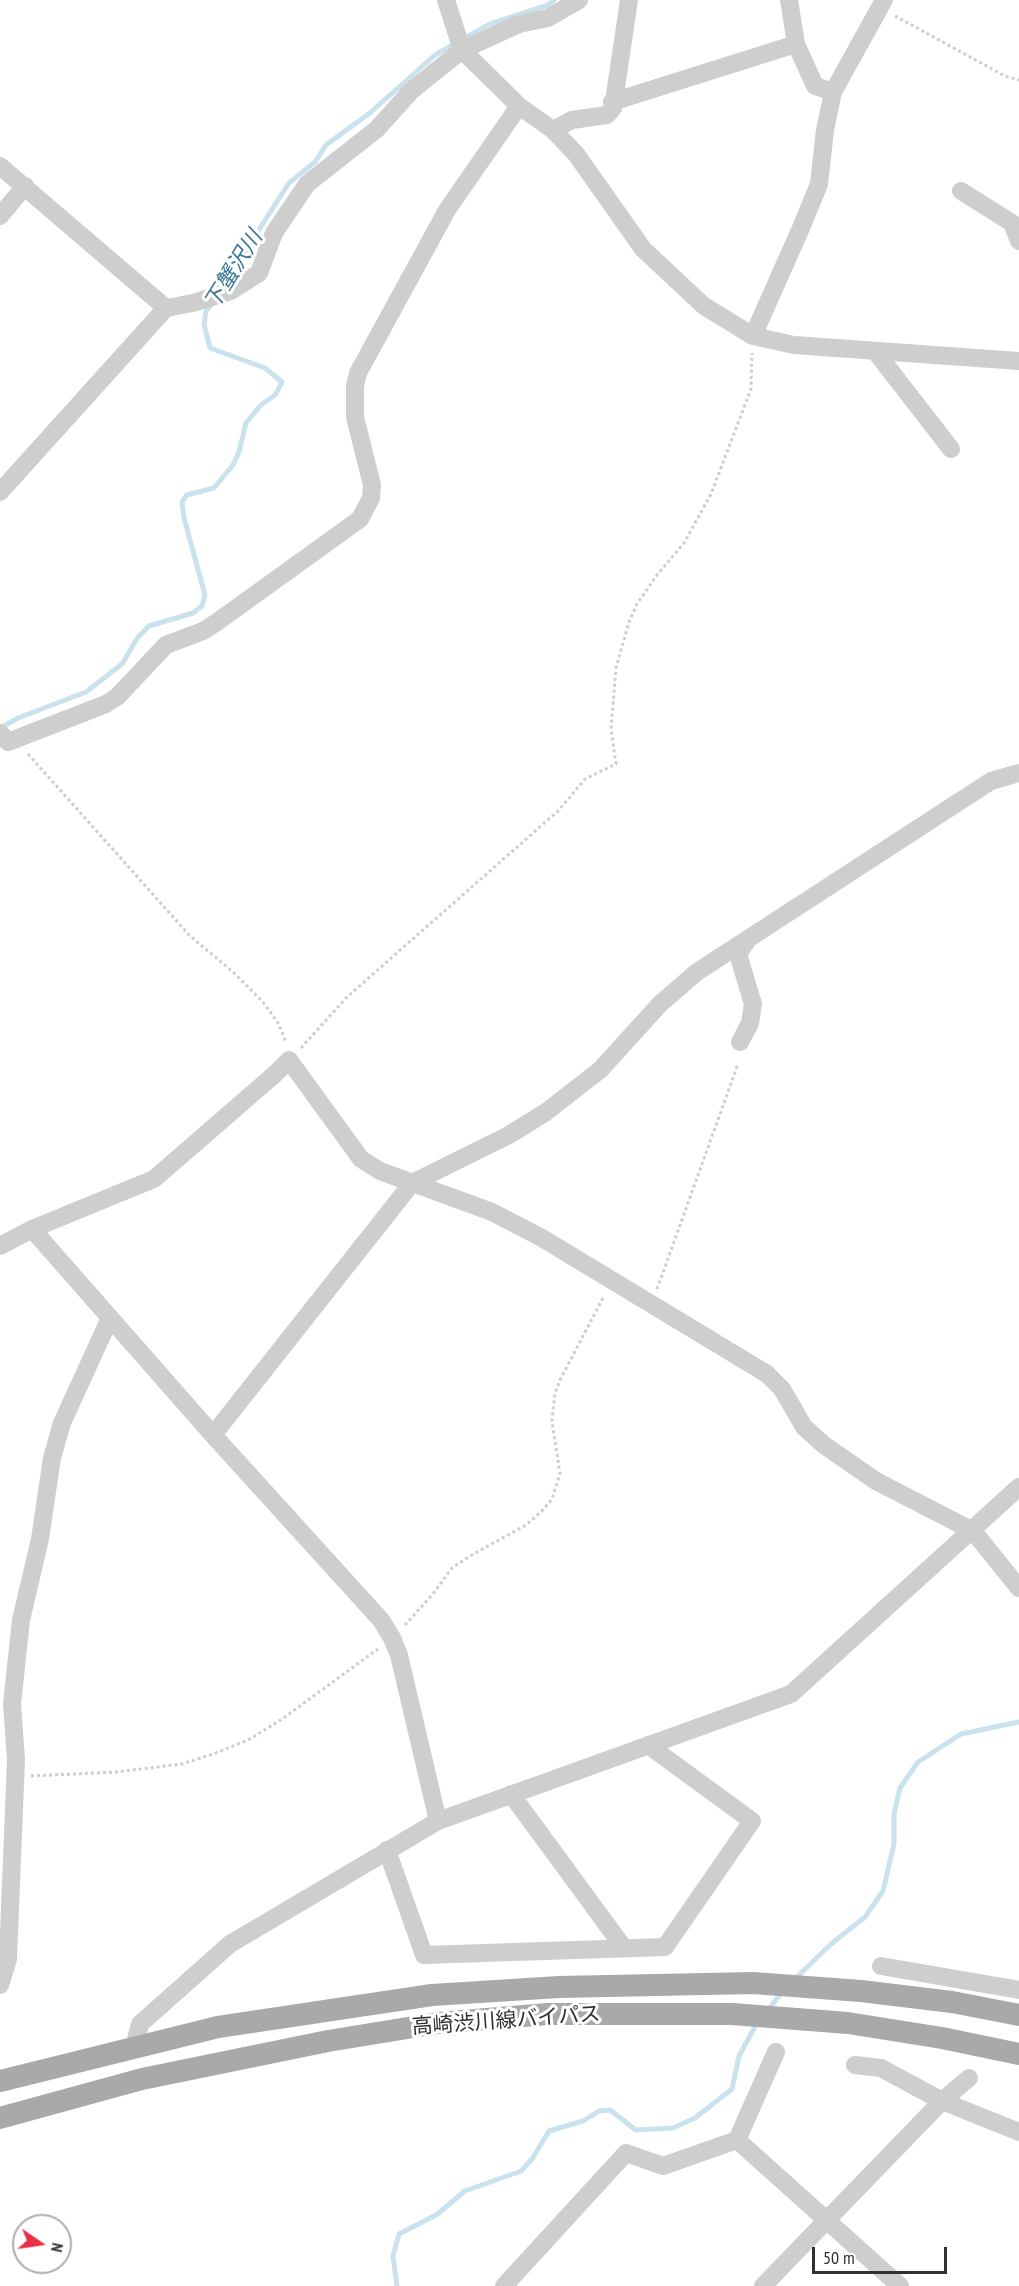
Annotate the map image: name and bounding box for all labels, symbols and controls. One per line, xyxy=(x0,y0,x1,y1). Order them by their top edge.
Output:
water label: 下蟹沢川 xyxy=(199,226,269,314)
street label: 高崎渋川線バイパス xyxy=(411,2002,601,2040)
north arrow xyxy=(12,2214,72,2274)
scale bar xyxy=(815,2235,950,2273)
text: N xyxy=(47,2241,68,2254)
text: 50 m xyxy=(823,2246,855,2269)

